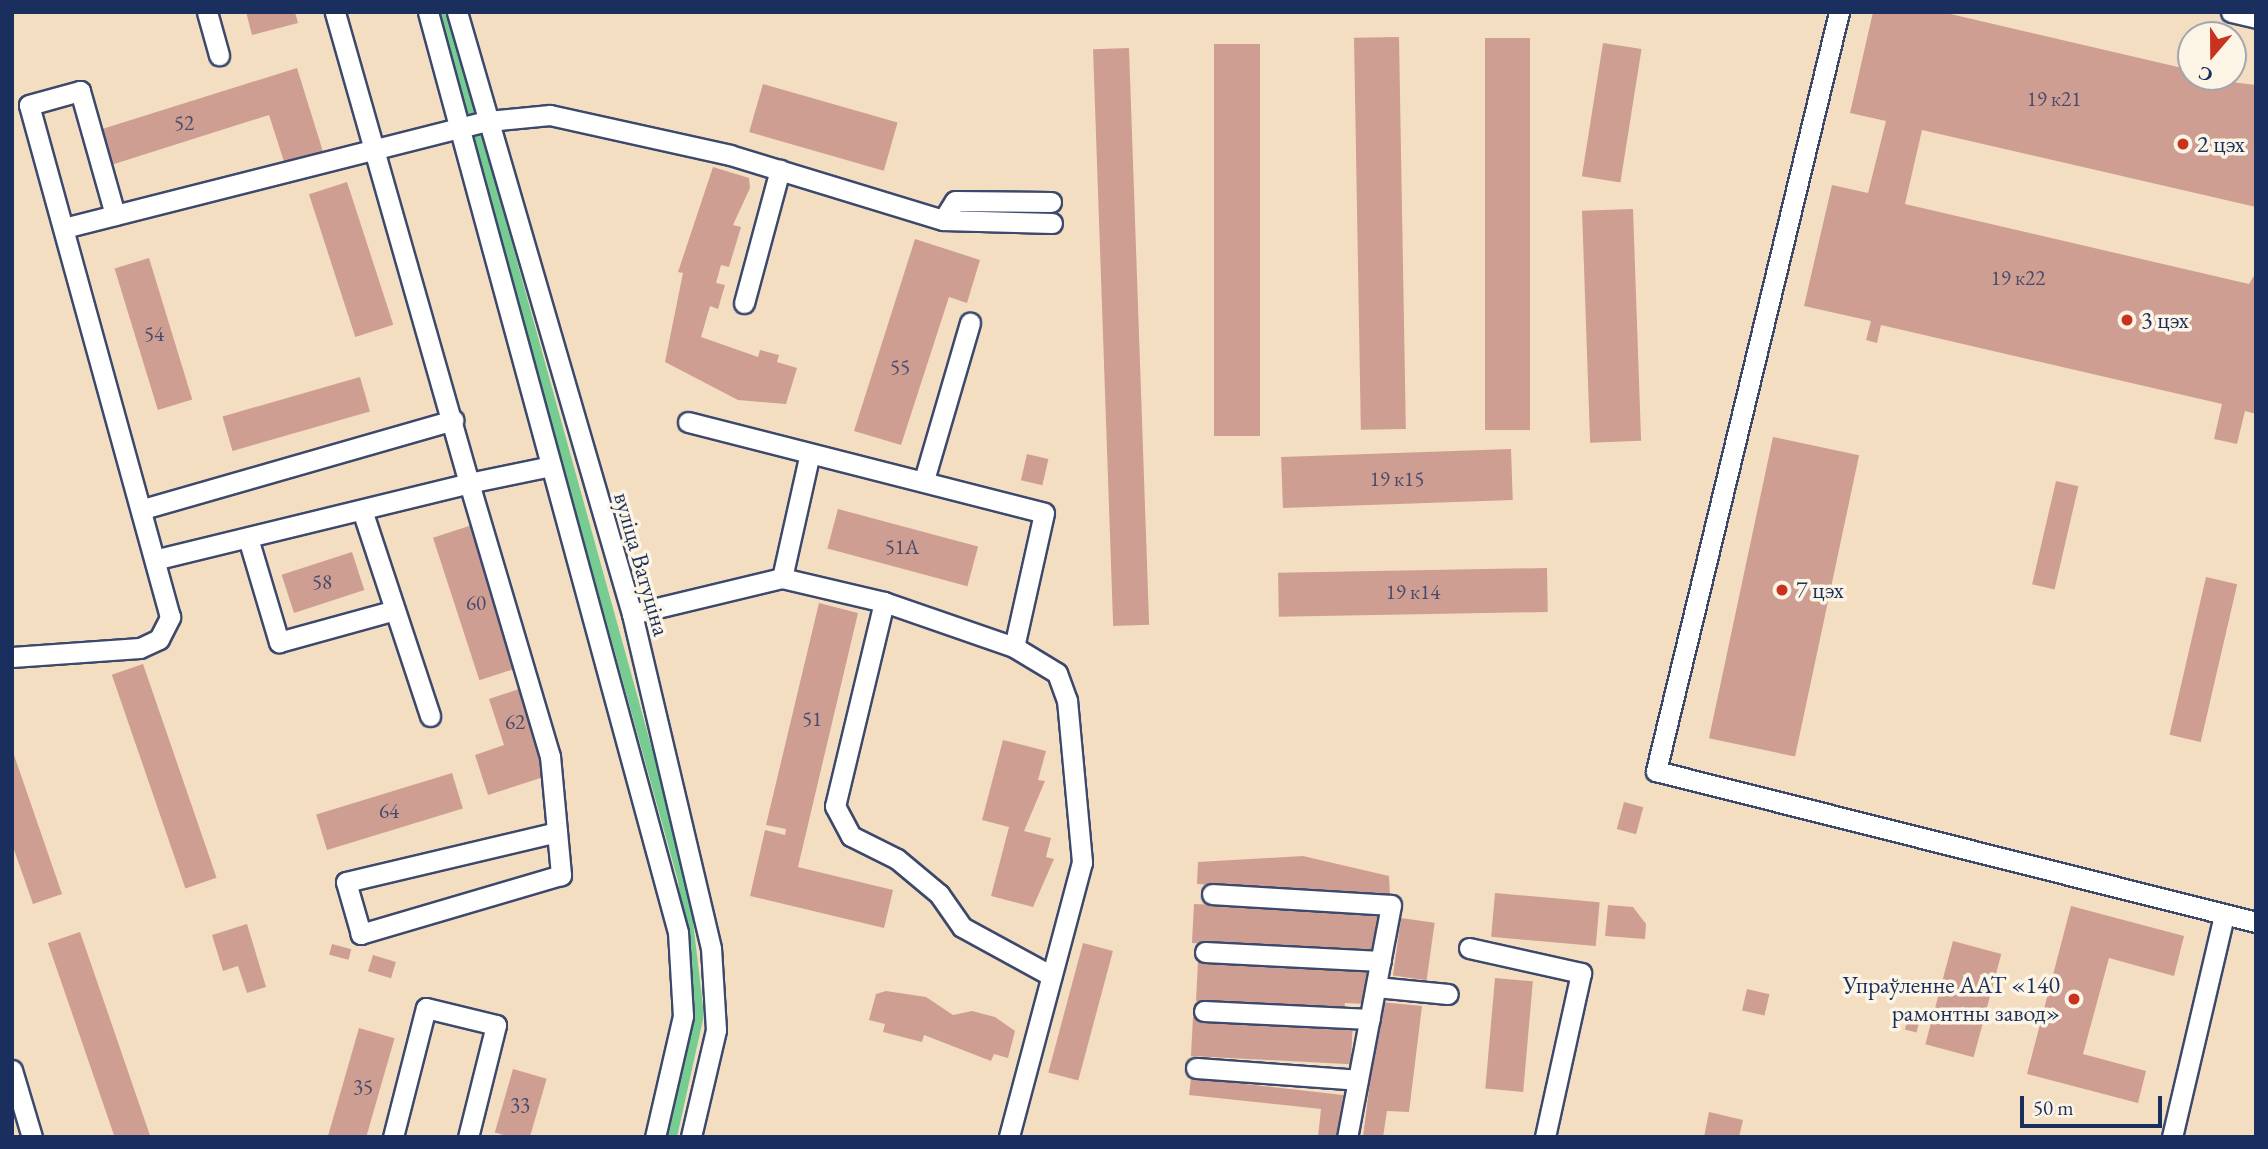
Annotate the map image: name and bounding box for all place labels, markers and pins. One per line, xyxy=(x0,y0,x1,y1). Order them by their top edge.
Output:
place label: 2 цэх xyxy=(2197,130,2245,158)
marker: 2 цэх xyxy=(2175,136,2191,152)
place label: 3 цэх xyxy=(2141,306,2189,334)
marker: 3 цэх xyxy=(2119,312,2135,328)
place label: 7 цэх xyxy=(1796,576,1844,604)
marker: 7 цэх xyxy=(1774,582,1790,598)
place label: Упраўленне ААТ «140 рамонтны завод» xyxy=(1843,971,2060,1027)
marker: Упраўленне ААТ «140 рамонтны завод» xyxy=(2066,991,2082,1007)

